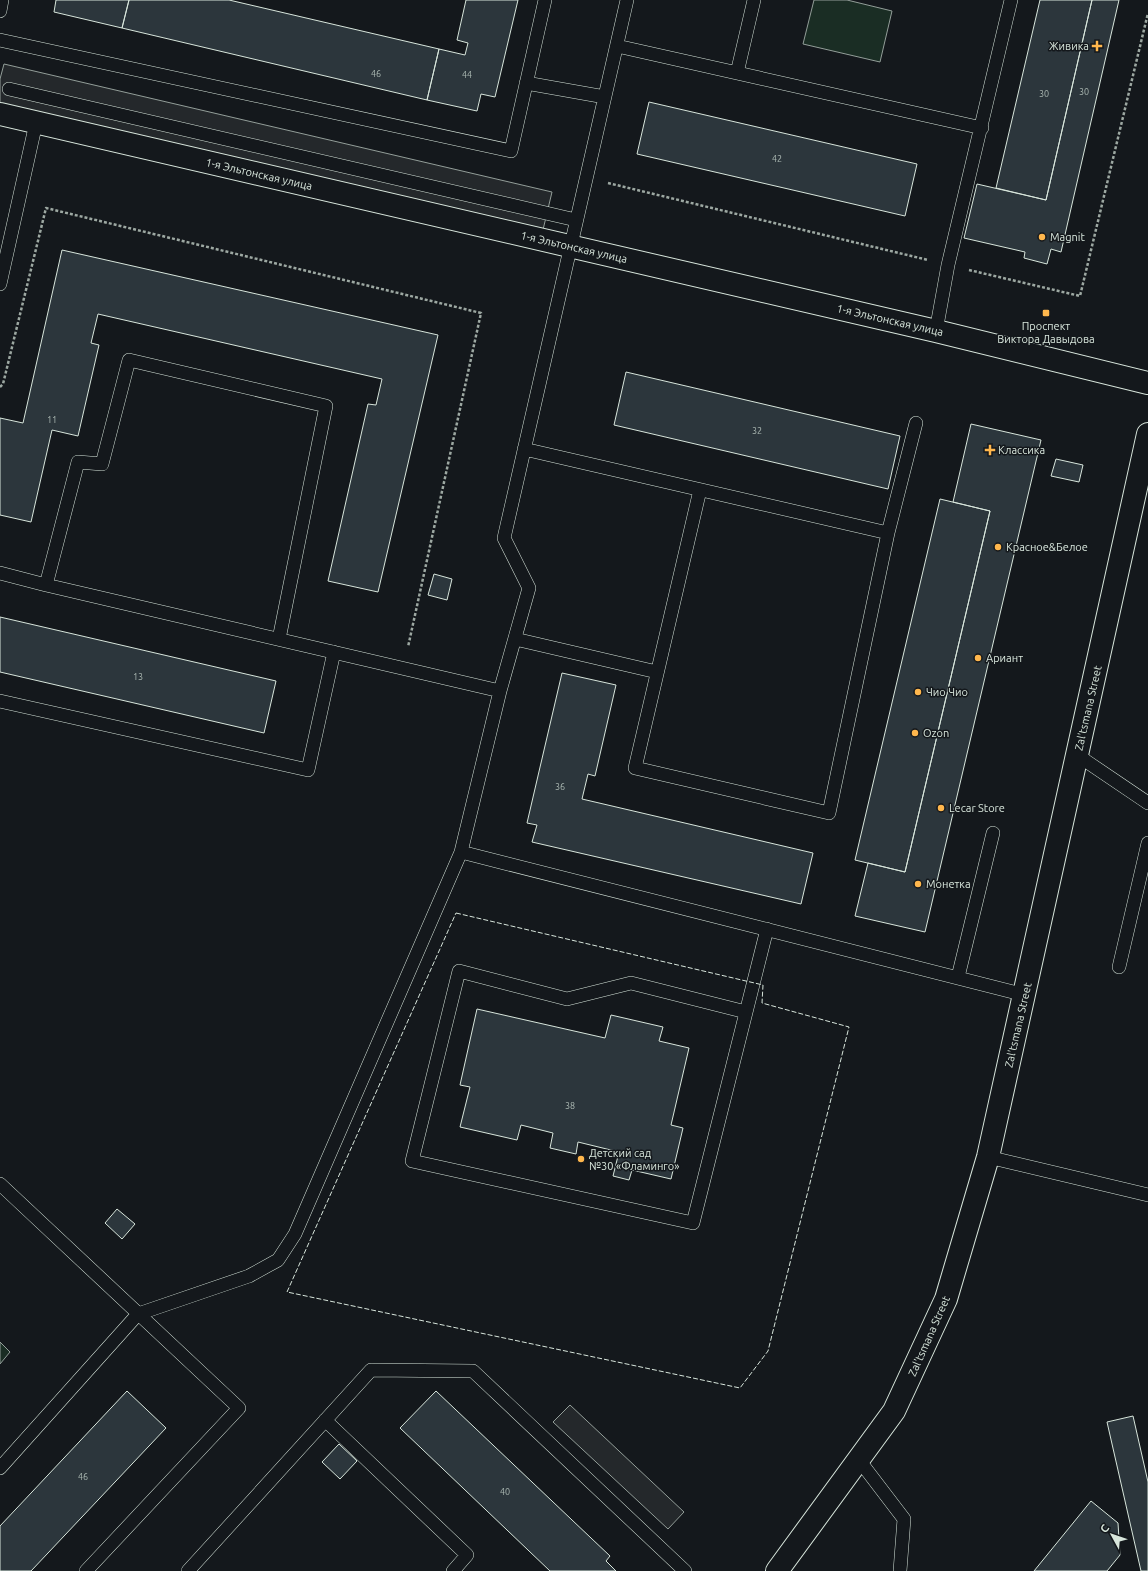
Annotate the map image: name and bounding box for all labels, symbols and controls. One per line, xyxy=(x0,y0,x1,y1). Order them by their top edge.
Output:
place label: Живика xyxy=(1049,40,1089,52)
marker: Живика xyxy=(1092,41,1102,51)
house number: 46 xyxy=(371,69,381,79)
house number: 44 xyxy=(462,70,472,80)
house number: 30 xyxy=(1079,87,1089,97)
house number: 30 xyxy=(1039,89,1049,99)
house number: 42 xyxy=(772,154,782,164)
street label: 1-я Эльтонская улица xyxy=(205,156,313,192)
street label: 1-я Эльтонская улица xyxy=(520,229,628,265)
place label: Magnit xyxy=(1050,231,1085,243)
marker: Magnit xyxy=(1037,232,1047,242)
street label: 1-я Эльтонская улица xyxy=(836,302,944,338)
marker: Проспект Виктора Давыдова xyxy=(1041,308,1051,318)
place label: Проспект Виктора Давыдова xyxy=(997,320,1095,345)
house number: 11 xyxy=(47,415,57,425)
house number: 32 xyxy=(752,426,762,436)
place label: Классика xyxy=(998,444,1045,456)
marker: Классика xyxy=(985,445,995,455)
place label: Красное&Белое xyxy=(1006,541,1088,553)
marker: Красное&Белое xyxy=(993,542,1003,552)
place label: Ариант xyxy=(986,652,1023,664)
marker: Ариант xyxy=(973,653,983,663)
street label: Zal'tsmana Street xyxy=(1072,664,1104,752)
house number: 13 xyxy=(133,672,143,682)
place label: Чио Чио xyxy=(926,686,968,698)
marker: Чио Чио xyxy=(913,687,923,697)
place label: Ozon xyxy=(923,727,949,739)
marker: Ozon xyxy=(910,728,920,738)
house number: 36 xyxy=(555,782,565,792)
place label: Lecar Store xyxy=(949,802,1005,814)
marker: Lecar Store xyxy=(936,803,946,813)
place label: Монетка xyxy=(926,878,971,890)
marker: Монетка xyxy=(913,879,923,889)
street label: Zal'tsmana Street xyxy=(1002,981,1034,1069)
house number: 38 xyxy=(565,1101,575,1111)
place label: Детский сад №30 «Фламинго» xyxy=(589,1147,679,1172)
marker: Детский сад №30 «Фламинго» xyxy=(576,1154,586,1164)
street label: Zal'tsmana Street xyxy=(906,1293,952,1378)
house number: 46 xyxy=(78,1472,88,1482)
house number: 40 xyxy=(500,1487,510,1497)
north arrow xyxy=(1092,1515,1132,1555)
text: С xyxy=(1097,1522,1111,1535)

